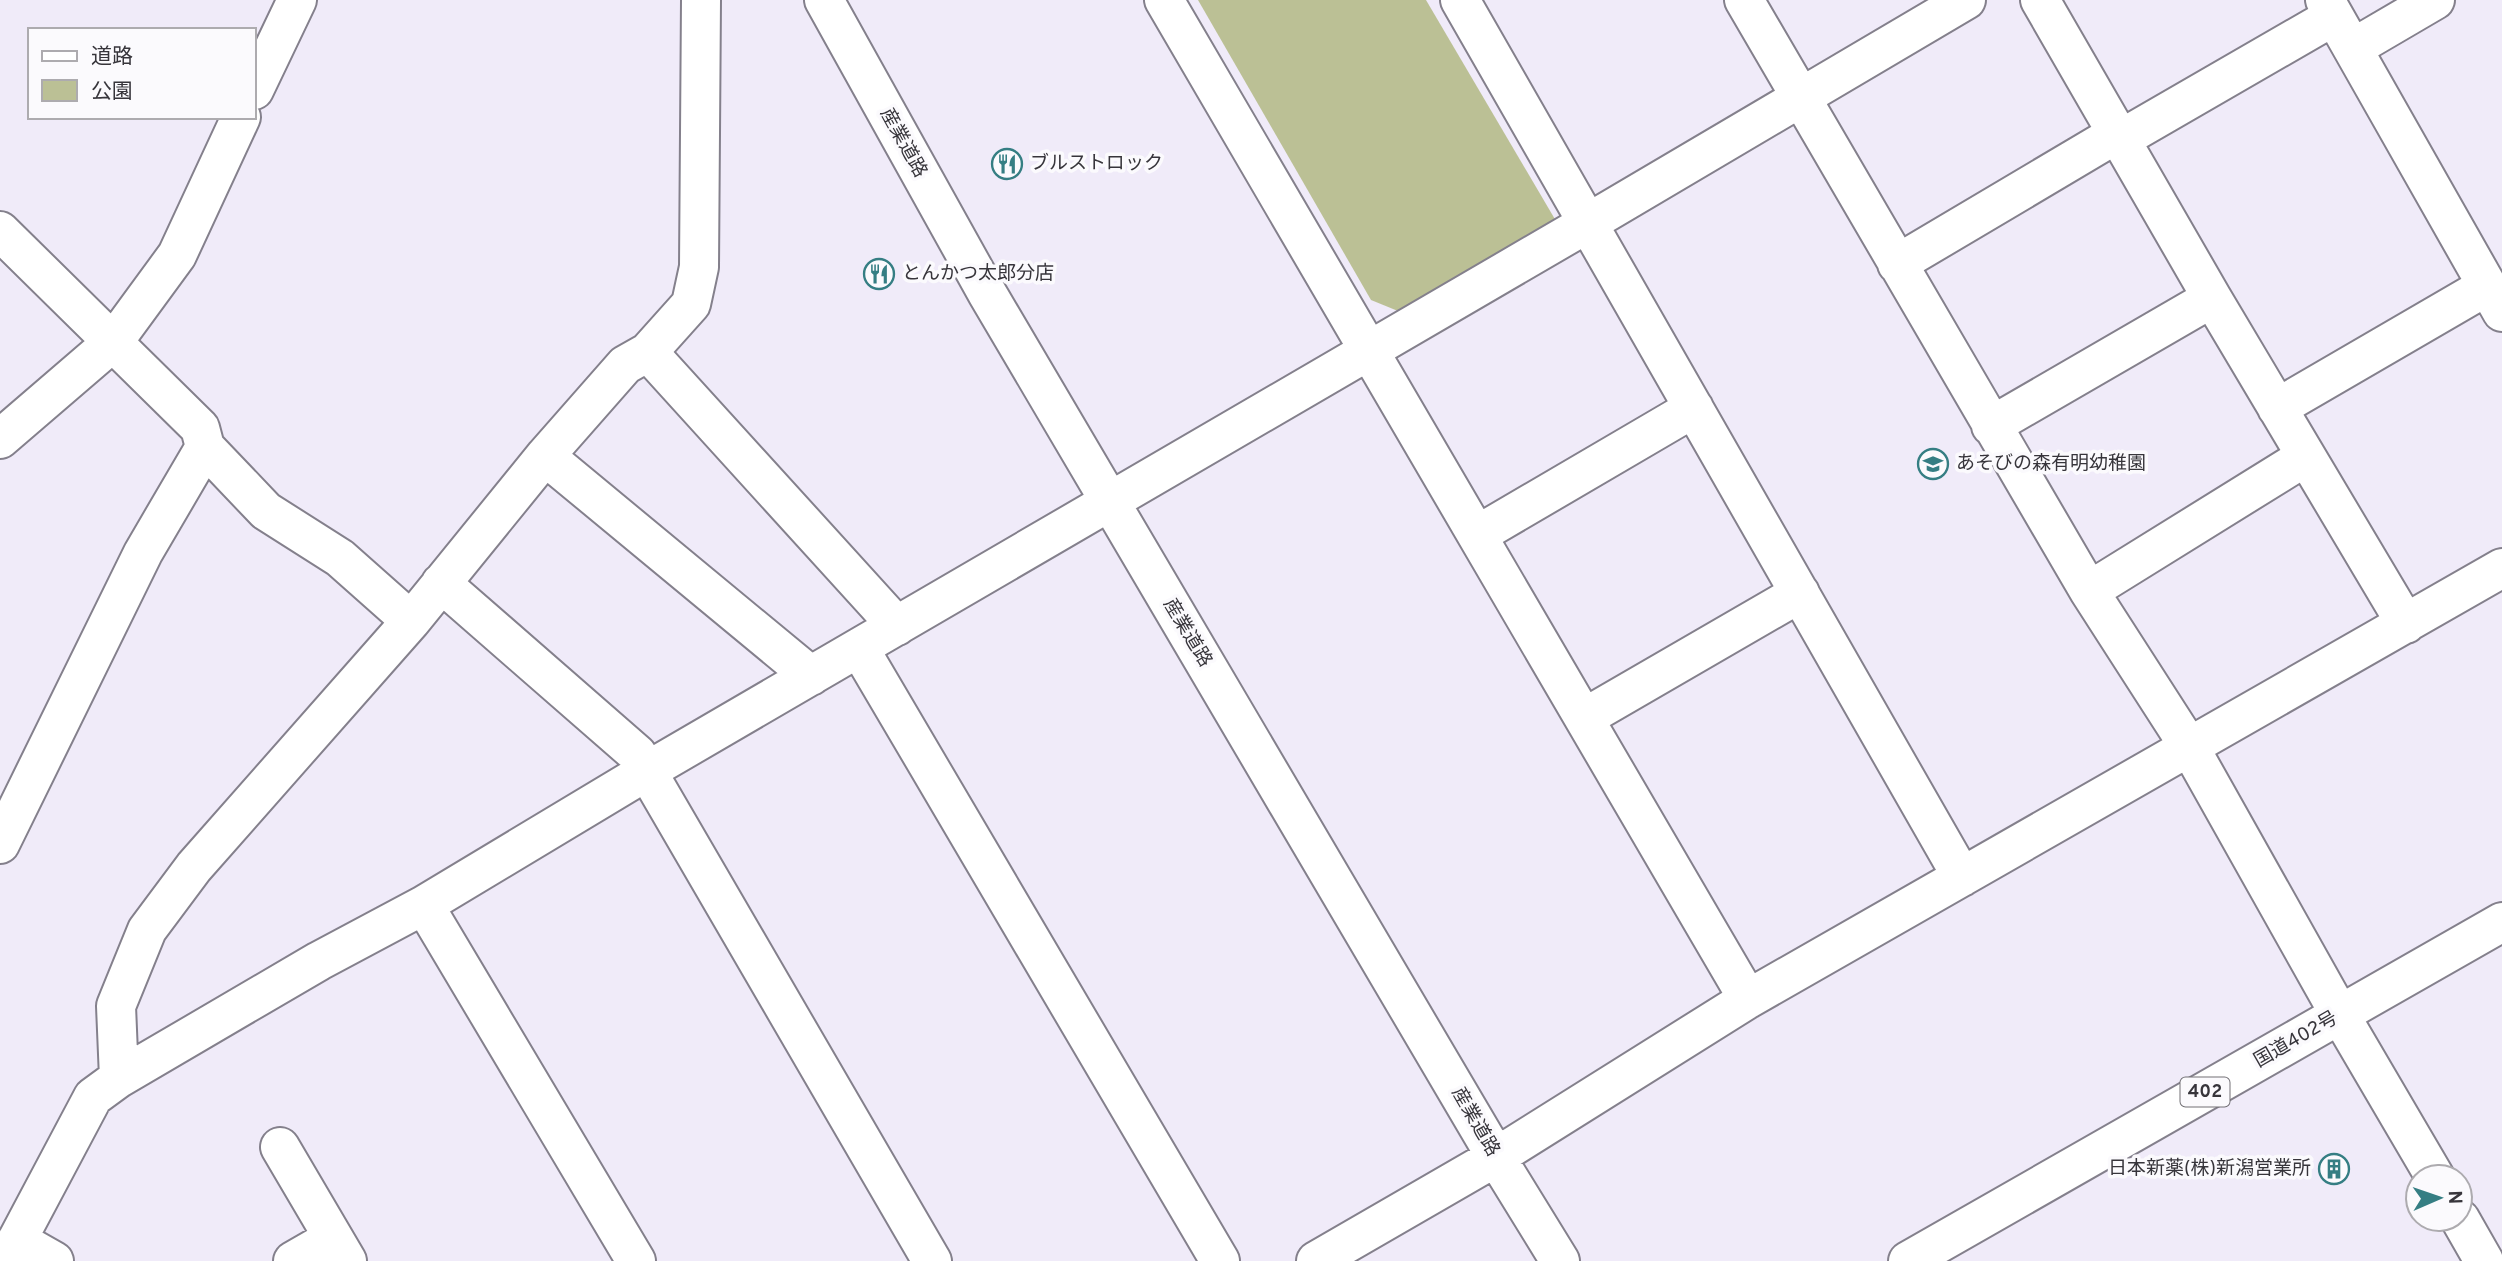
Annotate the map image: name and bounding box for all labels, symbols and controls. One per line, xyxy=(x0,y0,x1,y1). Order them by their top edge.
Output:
legend xyxy=(28,28,256,119)
text: 道路 xyxy=(91,44,133,71)
text: 公園 xyxy=(91,79,133,106)
street label: 産業道路 xyxy=(874,104,932,182)
restaurant icon: ブルストロック xyxy=(990,147,1024,181)
place label: ブルストロック xyxy=(1030,152,1163,176)
restaurant icon: とんかつ太郎分店 xyxy=(862,257,896,291)
place label: とんかつ太郎分店 xyxy=(902,262,1054,286)
school or university icon: あそびの森有明幼稚園 xyxy=(1916,447,1950,481)
place label: あそびの森有明幼稚園 xyxy=(1956,452,2146,476)
street label: 産業道路 xyxy=(1157,594,1217,672)
street label: 国道402号 xyxy=(2250,1006,2342,1074)
road number: 402 xyxy=(2180,1078,2230,1106)
street label: 産業道路 xyxy=(1446,1083,1504,1161)
building icon: 日本新薬(株)新潟営業所 xyxy=(2317,1152,2351,1186)
place label: 日本新薬(株)新潟営業所 xyxy=(2108,1157,2311,1181)
north arrow xyxy=(2404,1163,2474,1233)
text: N xyxy=(2442,1190,2466,1205)

